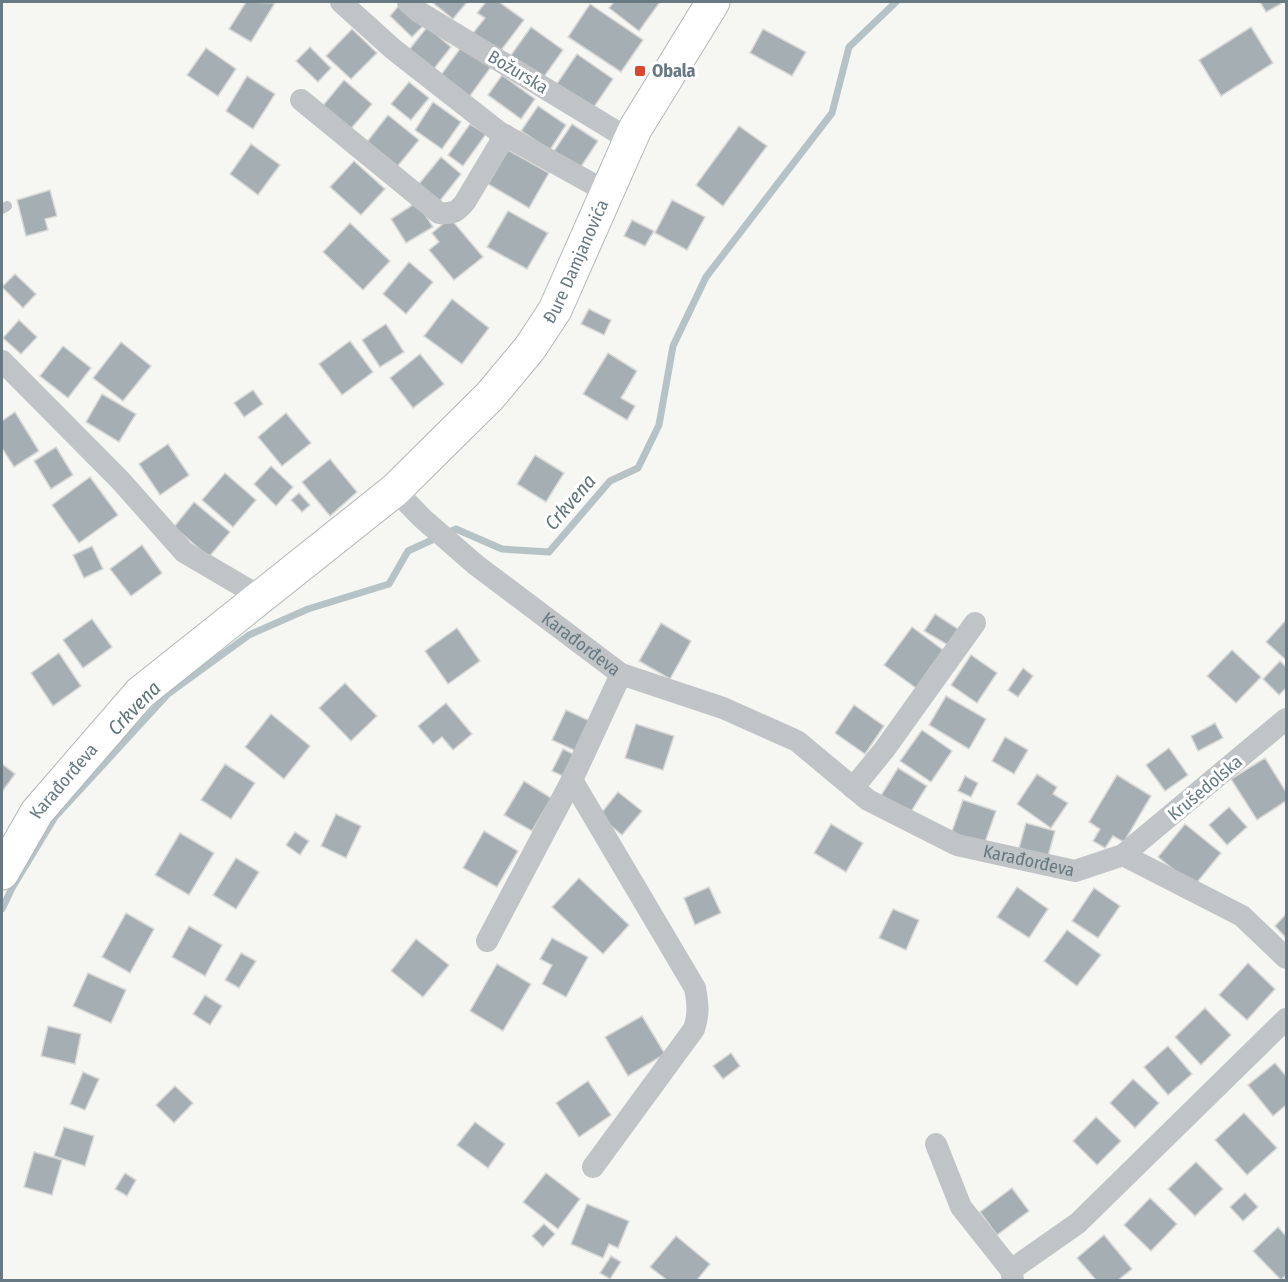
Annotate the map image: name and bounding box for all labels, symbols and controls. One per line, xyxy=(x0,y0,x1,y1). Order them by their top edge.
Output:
street label: Božurska xyxy=(484,46,552,99)
place label: Obala xyxy=(652,60,696,82)
marker: Obala xyxy=(633,64,647,78)
street label: Đure Damjanovića xyxy=(538,196,613,328)
water label: Crkvena xyxy=(539,469,601,535)
street label: Karađorđeva xyxy=(537,607,625,681)
water label: Crkvena xyxy=(103,676,165,740)
street label: Karađorđeva xyxy=(25,739,102,823)
street label: Krušedolska xyxy=(1163,750,1247,825)
street label: Karađorđeva xyxy=(981,840,1077,882)

